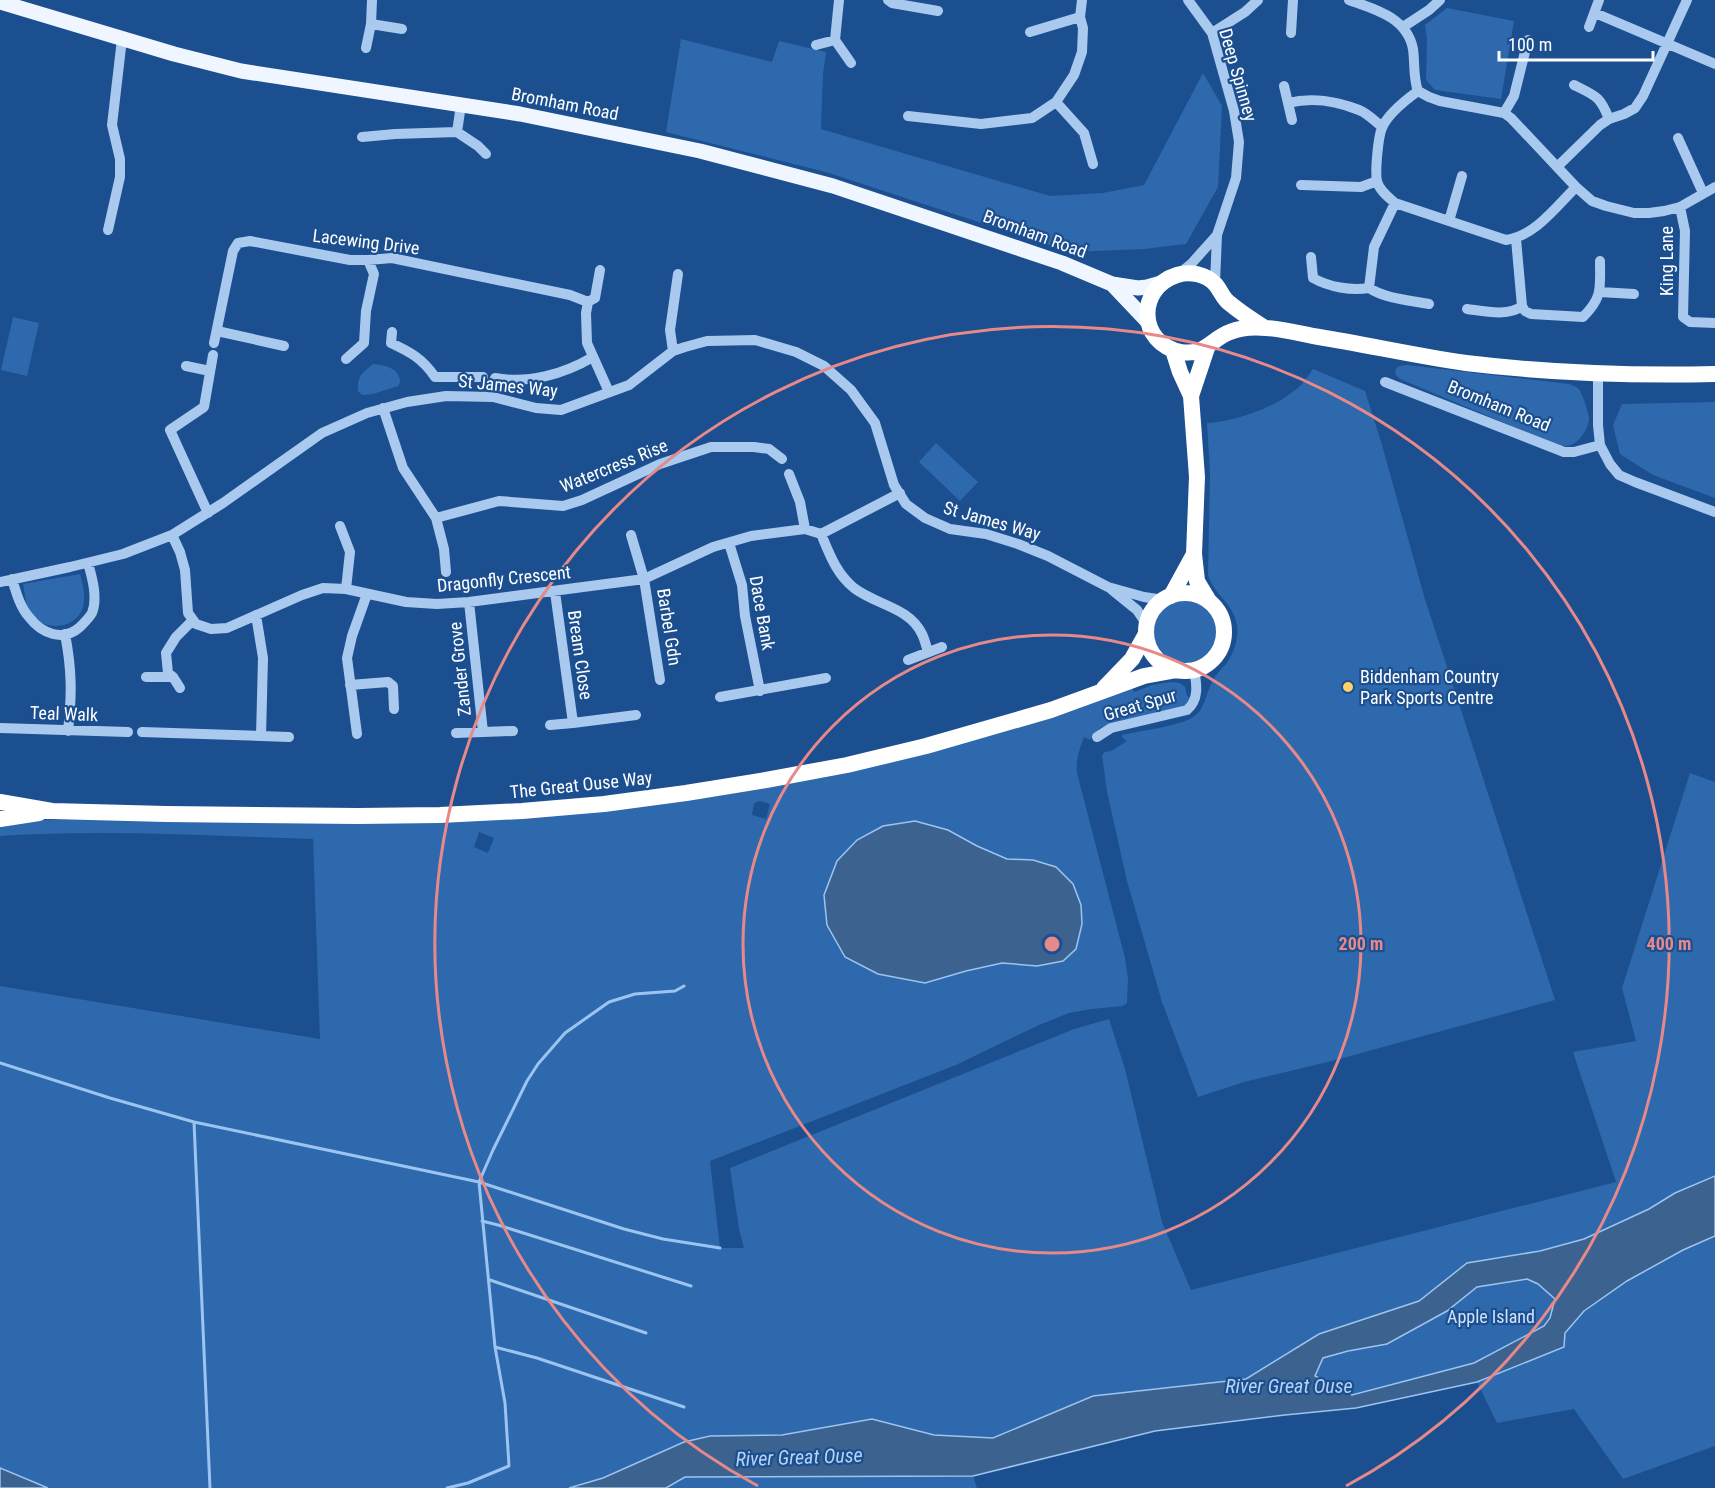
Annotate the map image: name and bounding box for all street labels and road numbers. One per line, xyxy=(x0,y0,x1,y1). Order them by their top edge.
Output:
street label: Deep Spinney xyxy=(1215,26,1262,124)
street label: Bromham Road xyxy=(510,83,621,124)
street label: Bromham Road xyxy=(980,205,1090,262)
street label: Lacewing Drive xyxy=(311,225,421,258)
street label: King Lane xyxy=(1656,226,1677,296)
street label: St James Way xyxy=(457,370,559,401)
street label: Bromham Road xyxy=(1445,375,1554,436)
street label: Watercress Rise xyxy=(557,434,671,497)
street label: St James Way xyxy=(941,497,1044,545)
street label: Dragonfly Crescent xyxy=(436,561,572,596)
street label: Dace Bank xyxy=(746,574,779,652)
street label: Barbel Gdn xyxy=(653,587,686,667)
street label: Bream Close xyxy=(564,609,597,701)
street label: Zander Grove xyxy=(444,621,475,717)
street label: Great Spur xyxy=(1101,684,1179,725)
street label: Teal Walk xyxy=(30,702,98,725)
street label: The Great Ouse Way xyxy=(509,767,654,802)

